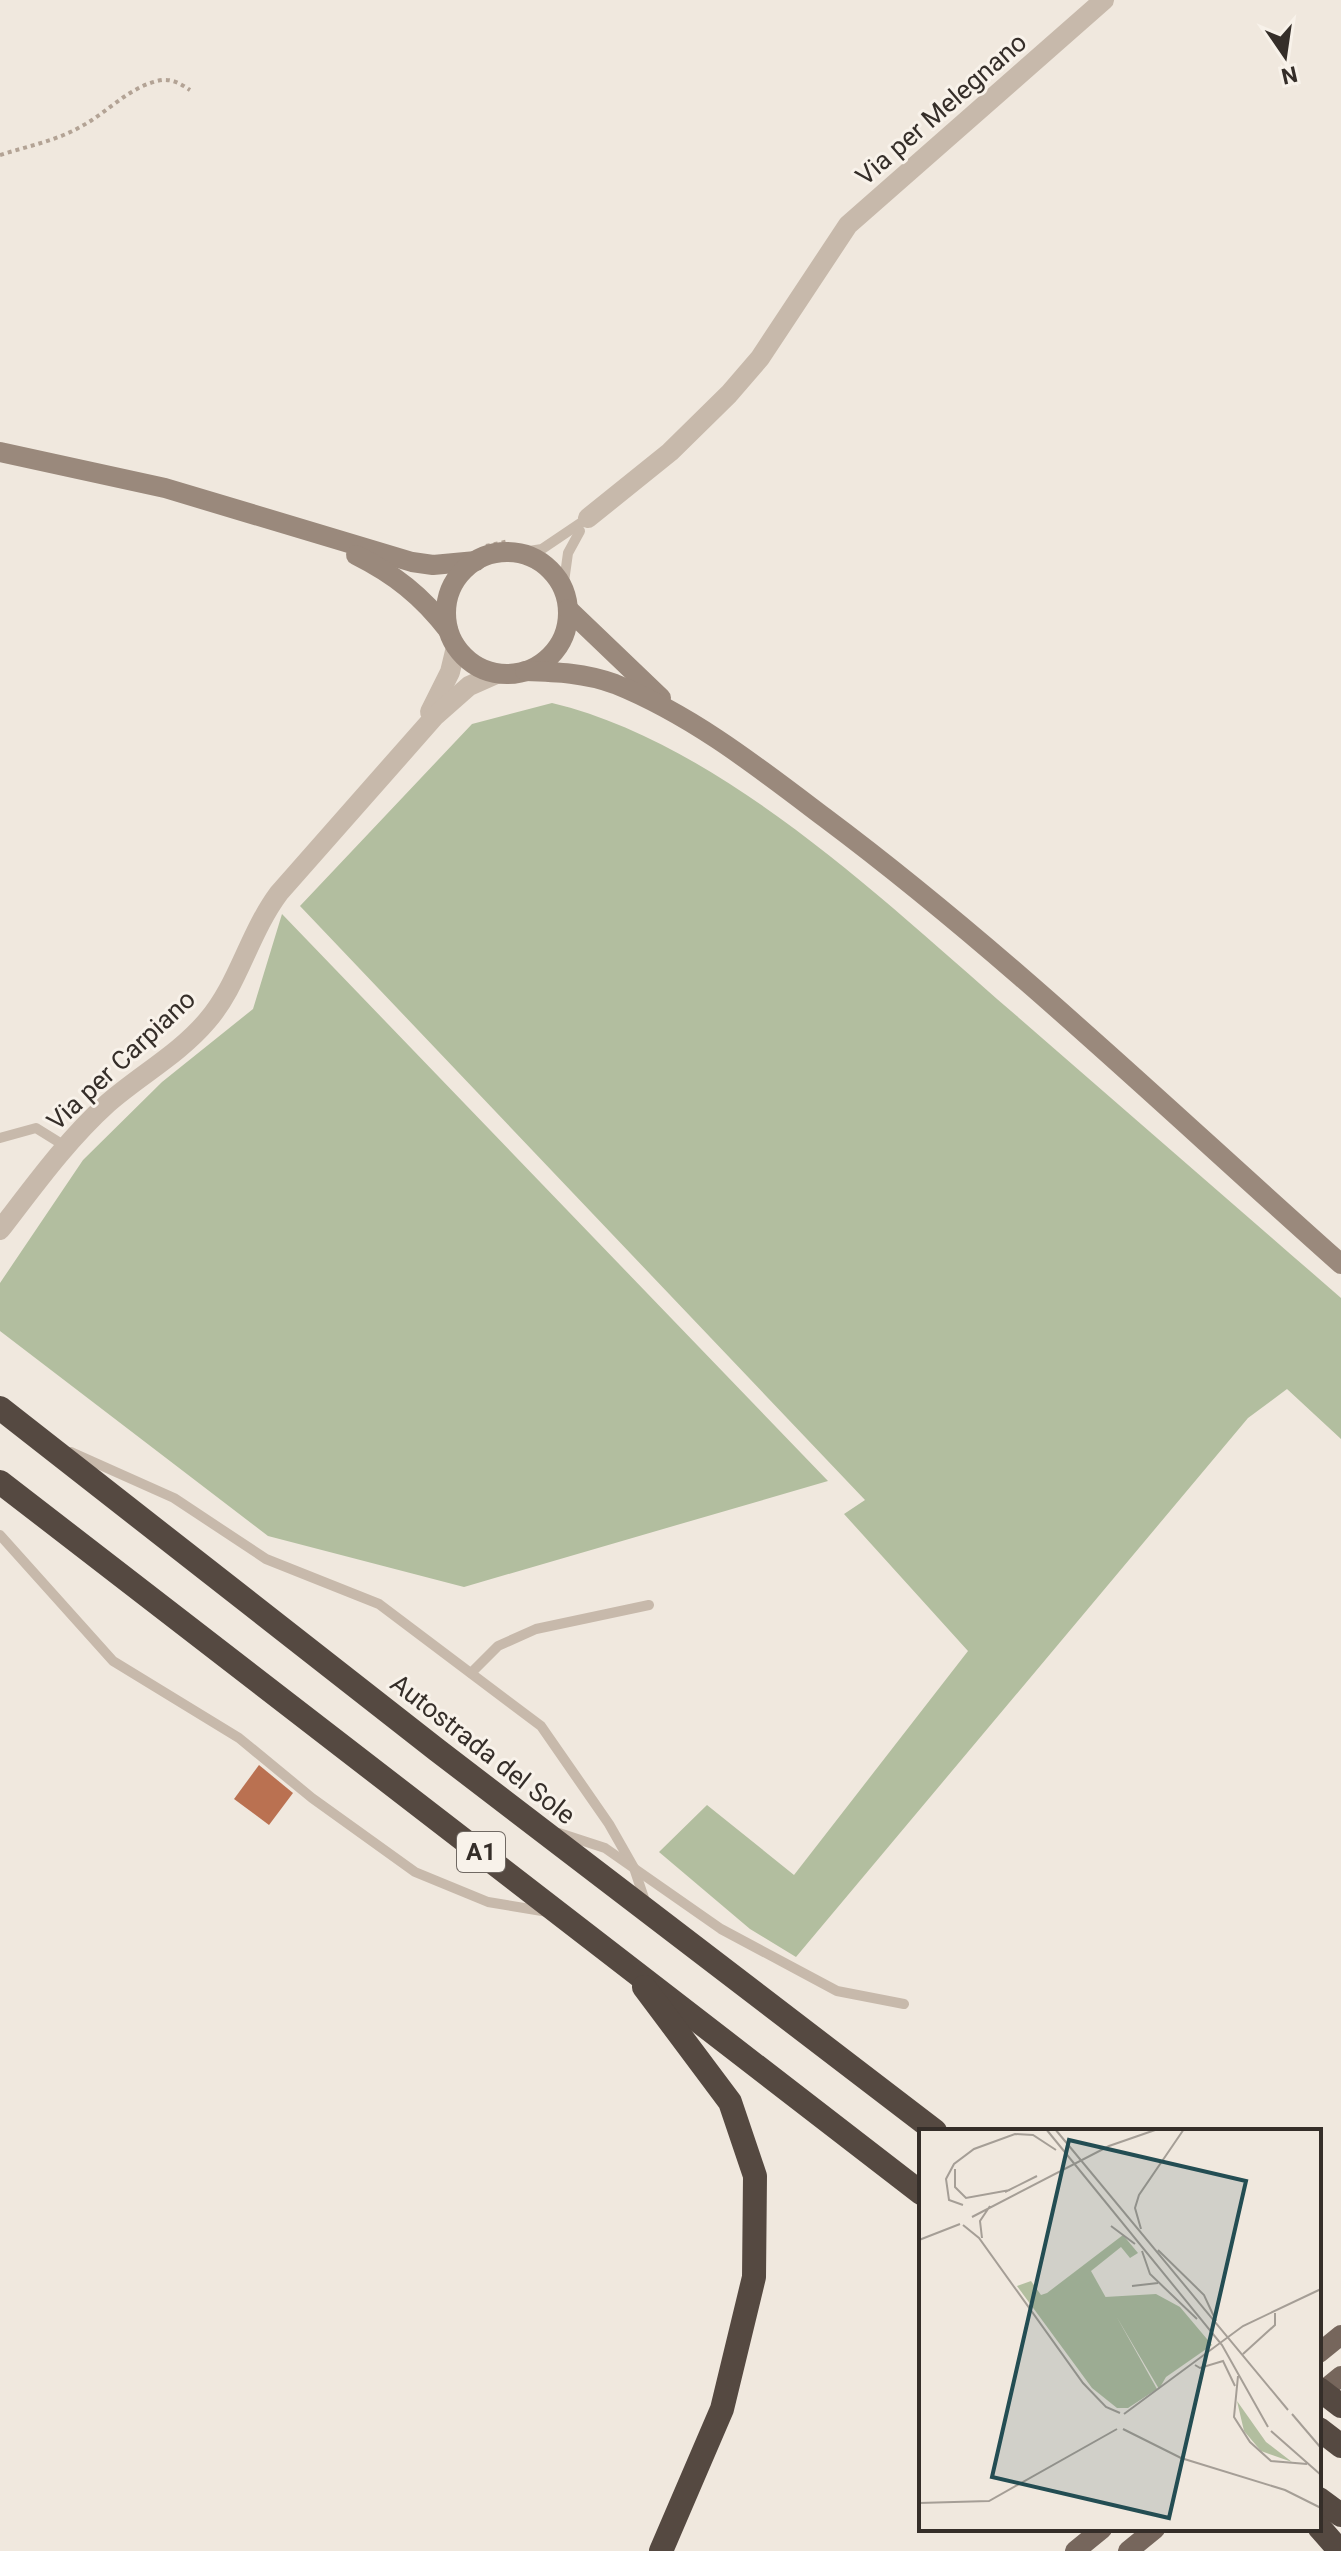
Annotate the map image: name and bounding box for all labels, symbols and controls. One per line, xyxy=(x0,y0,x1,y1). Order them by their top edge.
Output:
north arrow xyxy=(1245,16,1325,96)
street label: Via per Melegnano xyxy=(850,27,1032,191)
text: N xyxy=(1279,61,1300,89)
street label: Via per Carpiano xyxy=(41,984,201,1136)
street label: Autostrada del Sole xyxy=(385,1668,581,1830)
road number: A1 xyxy=(457,1832,505,1872)
inset map xyxy=(919,2129,1321,2531)

